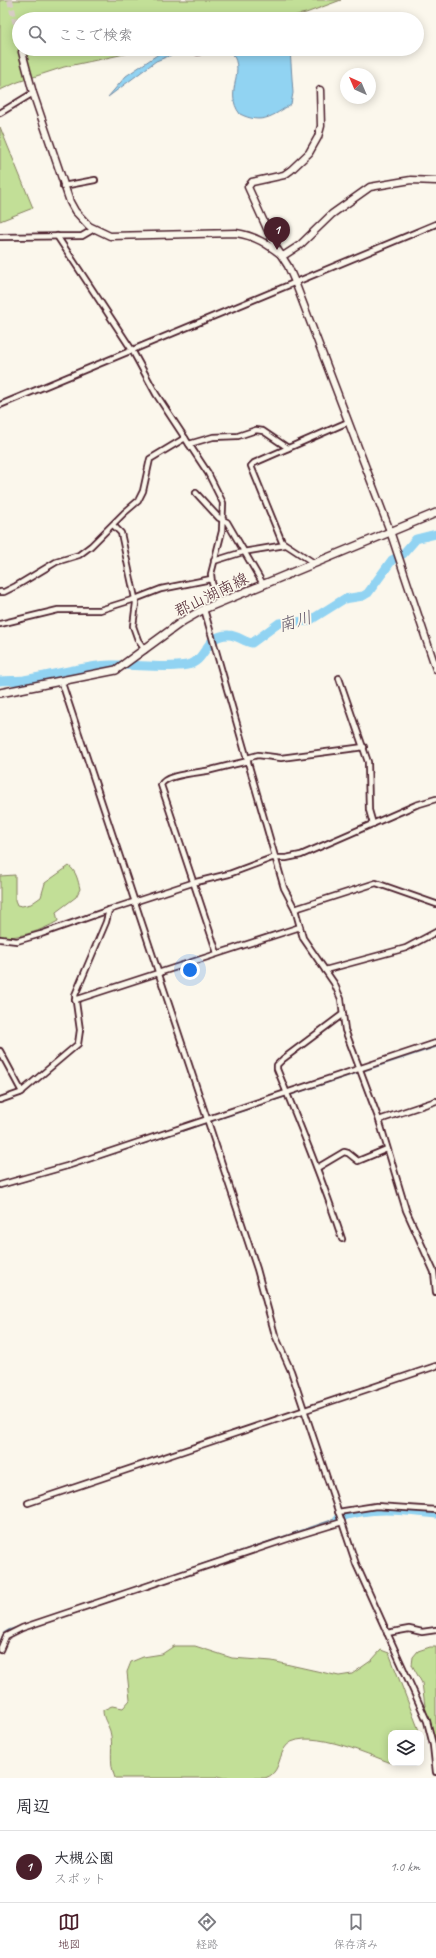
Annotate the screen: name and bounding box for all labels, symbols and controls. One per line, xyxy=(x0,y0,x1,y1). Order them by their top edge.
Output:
search box xyxy=(12,12,424,56)
icon: search xyxy=(26,23,48,45)
text: ここで検索 xyxy=(58,26,133,45)
north arrow xyxy=(340,68,376,104)
pin: 1 xyxy=(264,217,290,250)
street label: 郡山湖南線 xyxy=(171,568,252,621)
water label: 南川 xyxy=(276,607,314,636)
your location xyxy=(180,960,200,980)
map controls xyxy=(388,1730,424,1766)
button: layers xyxy=(388,1730,424,1766)
text: 周辺 xyxy=(16,1796,50,1817)
text: 大槻公園 xyxy=(54,1849,114,1868)
text: 1 xyxy=(26,1859,32,1875)
text: 1.0 km xyxy=(390,1859,420,1875)
text: スポット xyxy=(54,1871,106,1887)
tab: 地図 xyxy=(58,1911,80,1951)
tab: 経路 xyxy=(196,1911,218,1951)
tab: 保存済み xyxy=(334,1911,378,1951)

